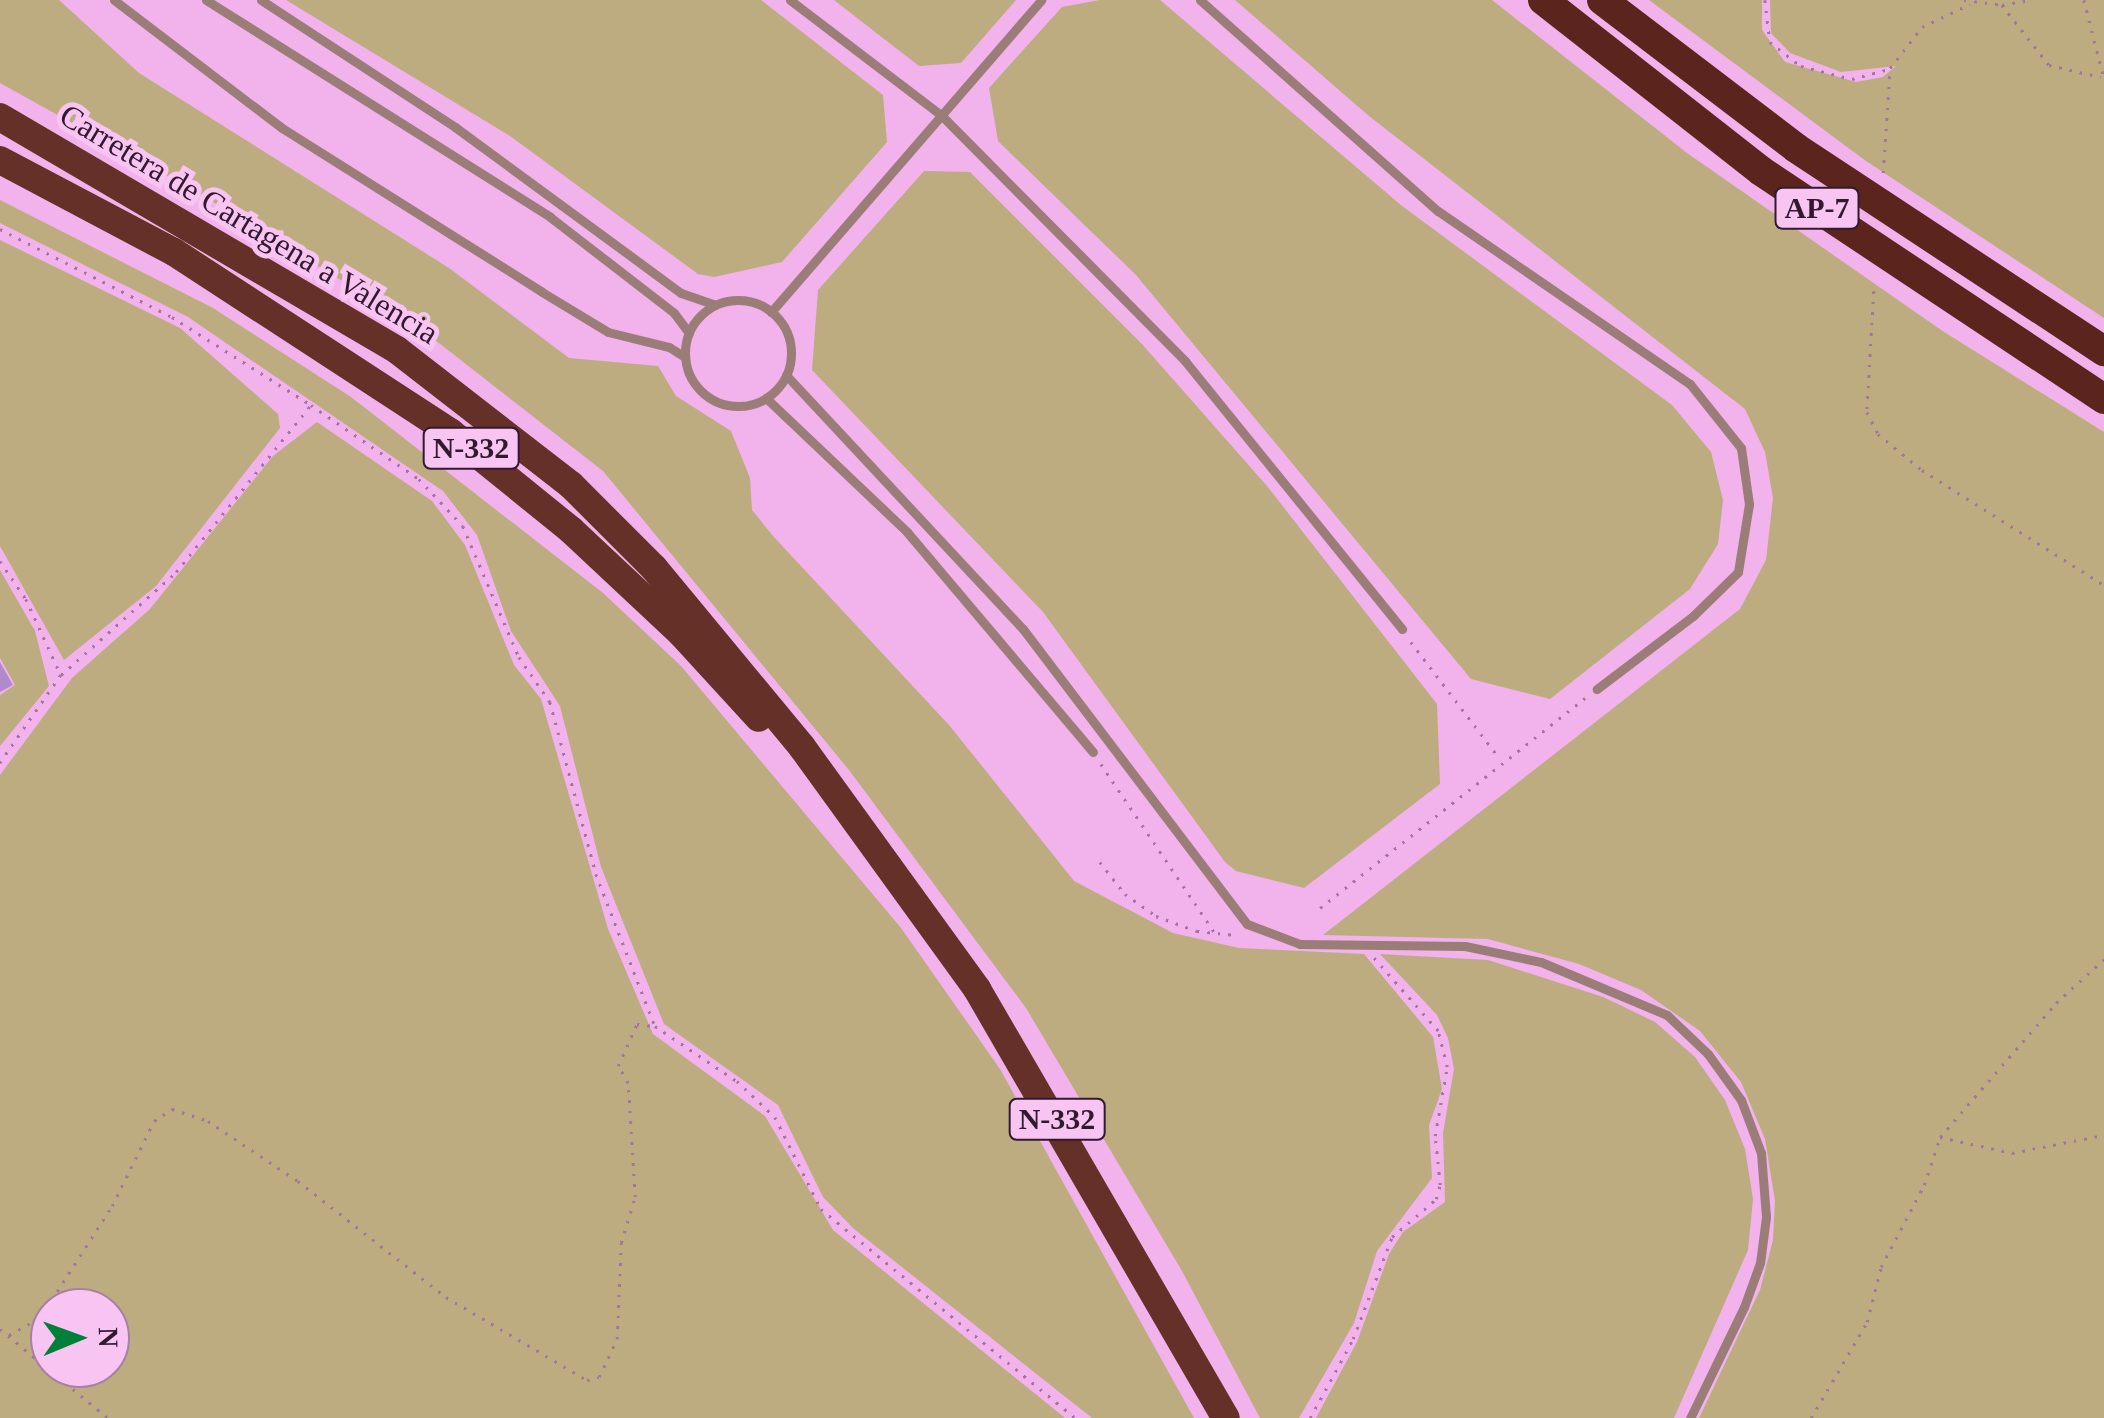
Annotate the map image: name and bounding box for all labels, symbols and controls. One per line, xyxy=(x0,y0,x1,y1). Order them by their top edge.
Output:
street label: Carretera de Cartagena a Valencia xyxy=(53,95,445,353)
road number: AP-7 xyxy=(1774,183,1860,233)
road number: N-332 xyxy=(421,423,521,473)
road number: N-332 xyxy=(1007,1094,1107,1144)
north arrow xyxy=(30,1288,130,1388)
text: N xyxy=(93,1327,124,1348)

